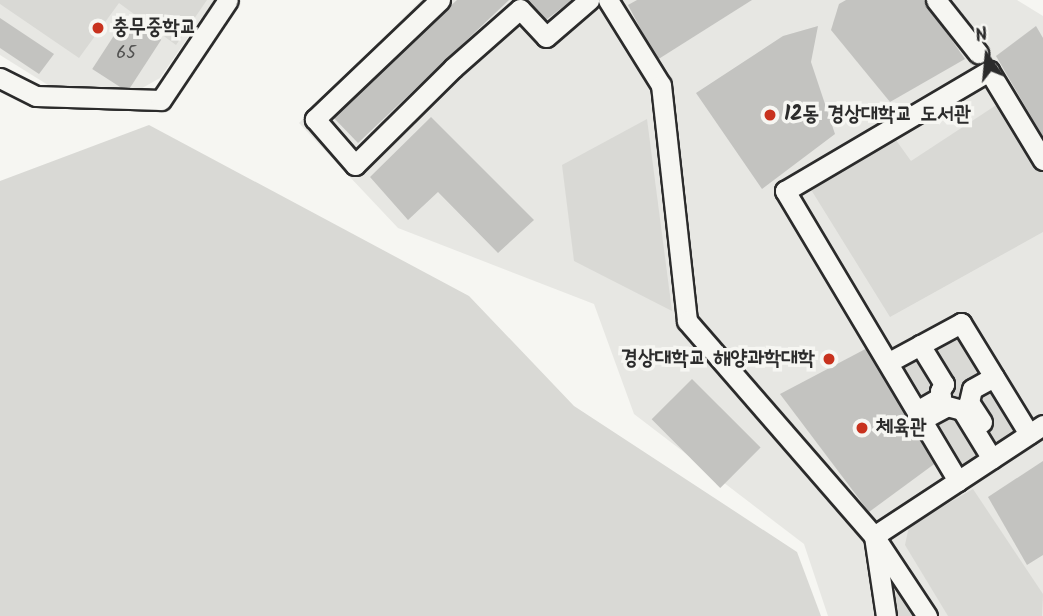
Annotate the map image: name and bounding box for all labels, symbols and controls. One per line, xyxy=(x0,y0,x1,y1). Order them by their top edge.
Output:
place label: 충무중학교 xyxy=(112,15,196,41)
marker: 충무중학교 xyxy=(90,20,106,36)
text: N xyxy=(972,20,991,52)
north arrow xyxy=(952,21,1022,91)
house number: 65 xyxy=(116,43,136,65)
place label: 12동 경상대학교 도서관 xyxy=(784,102,971,128)
marker: 12동 경상대학교 도서관 xyxy=(762,107,778,123)
place label: 경상대학교 해양과학대학 xyxy=(621,346,815,372)
marker: 경상대학교 해양과학대학 xyxy=(821,351,837,367)
place label: 체육관 xyxy=(876,415,927,441)
marker: 체육관 xyxy=(854,420,870,436)

